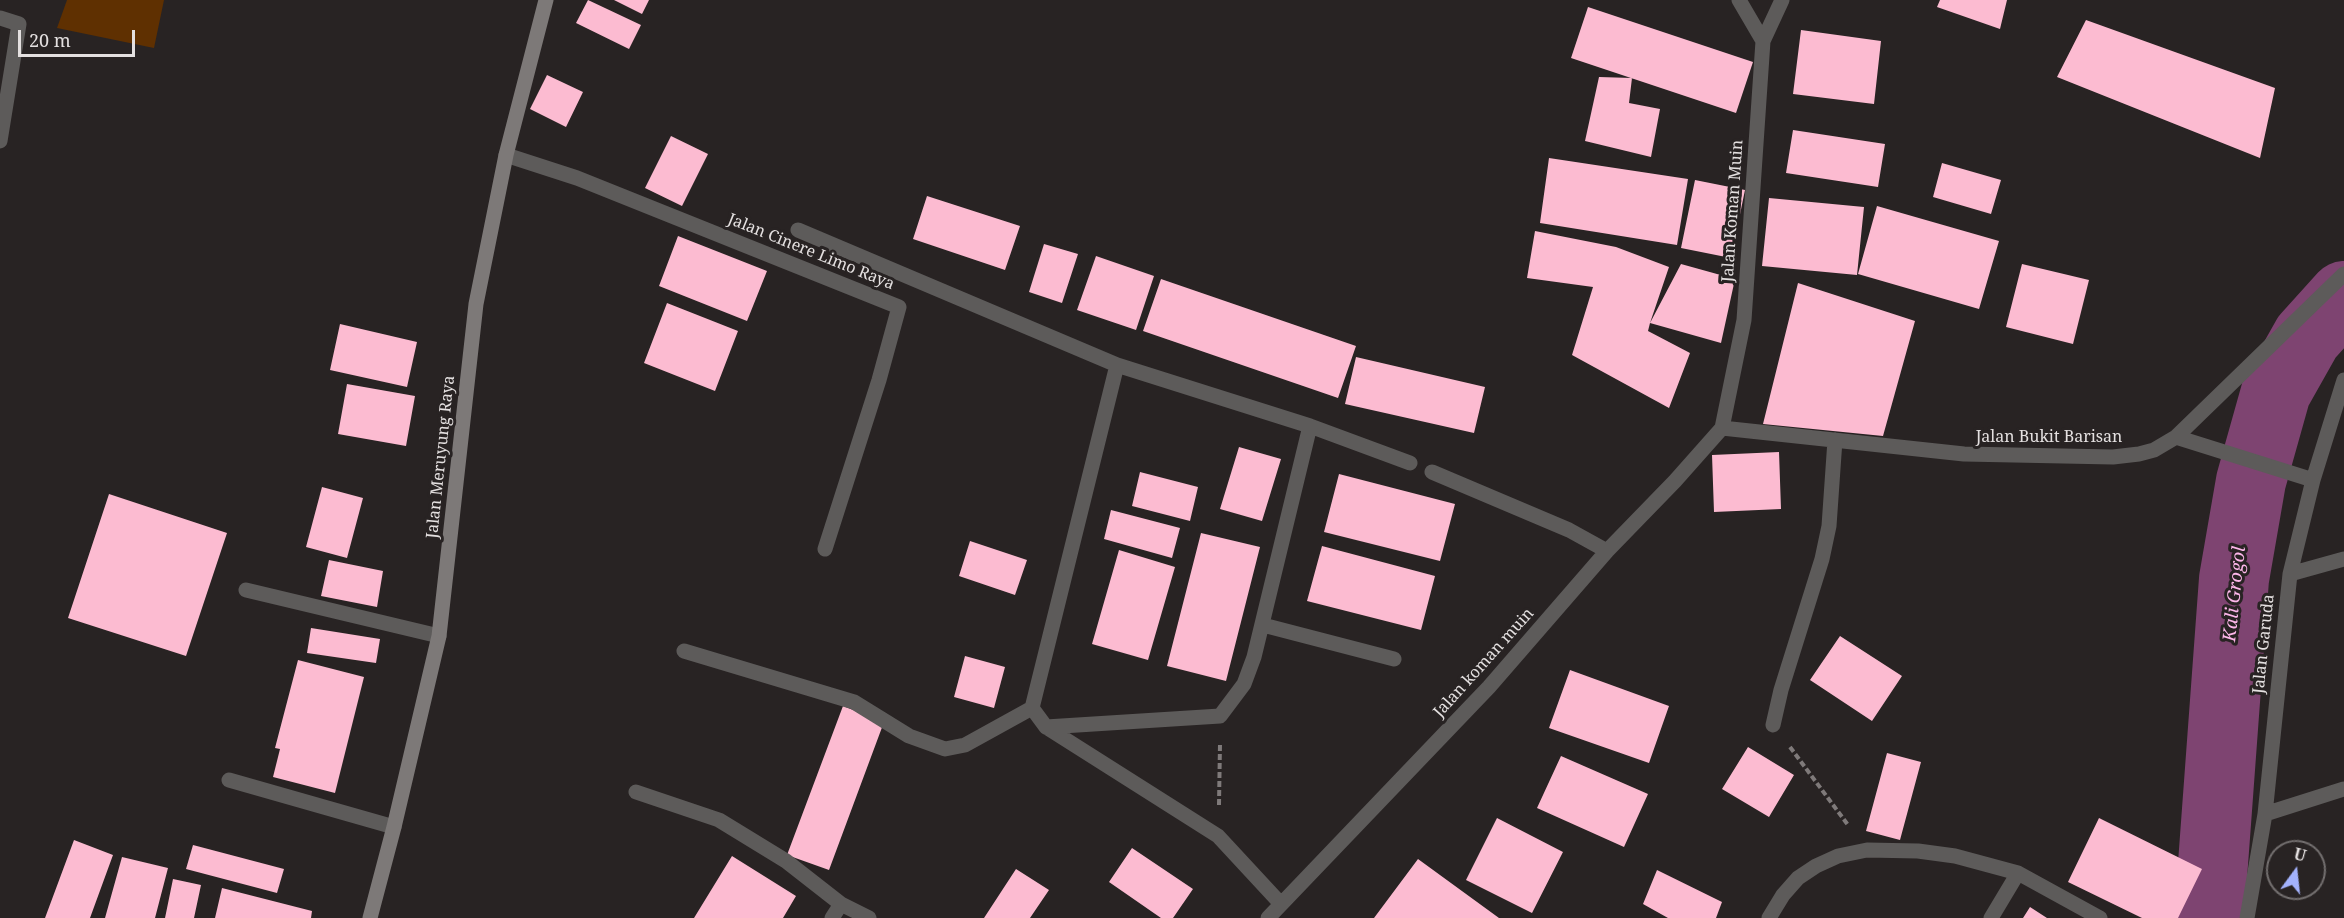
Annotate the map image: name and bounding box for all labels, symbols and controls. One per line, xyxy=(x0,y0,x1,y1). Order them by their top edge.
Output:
scale bar xyxy=(21,18,138,56)
text: 20 m xyxy=(29,28,71,52)
street label: Jalan Koman Muin xyxy=(1718,139,1748,283)
street label: Jalan Cinere Limo Raya xyxy=(725,210,897,294)
street label: Jalan Meruyung Raya xyxy=(423,374,459,540)
street label: Jalan Bukit Barisan xyxy=(1976,427,2122,447)
water label: Kali Grogol xyxy=(2219,545,2251,643)
street label: Jalan Garuda xyxy=(2249,593,2279,695)
street label: Jalan koman muin xyxy=(1430,604,1538,722)
north arrow xyxy=(2266,840,2326,900)
text: U xyxy=(2292,842,2309,867)

